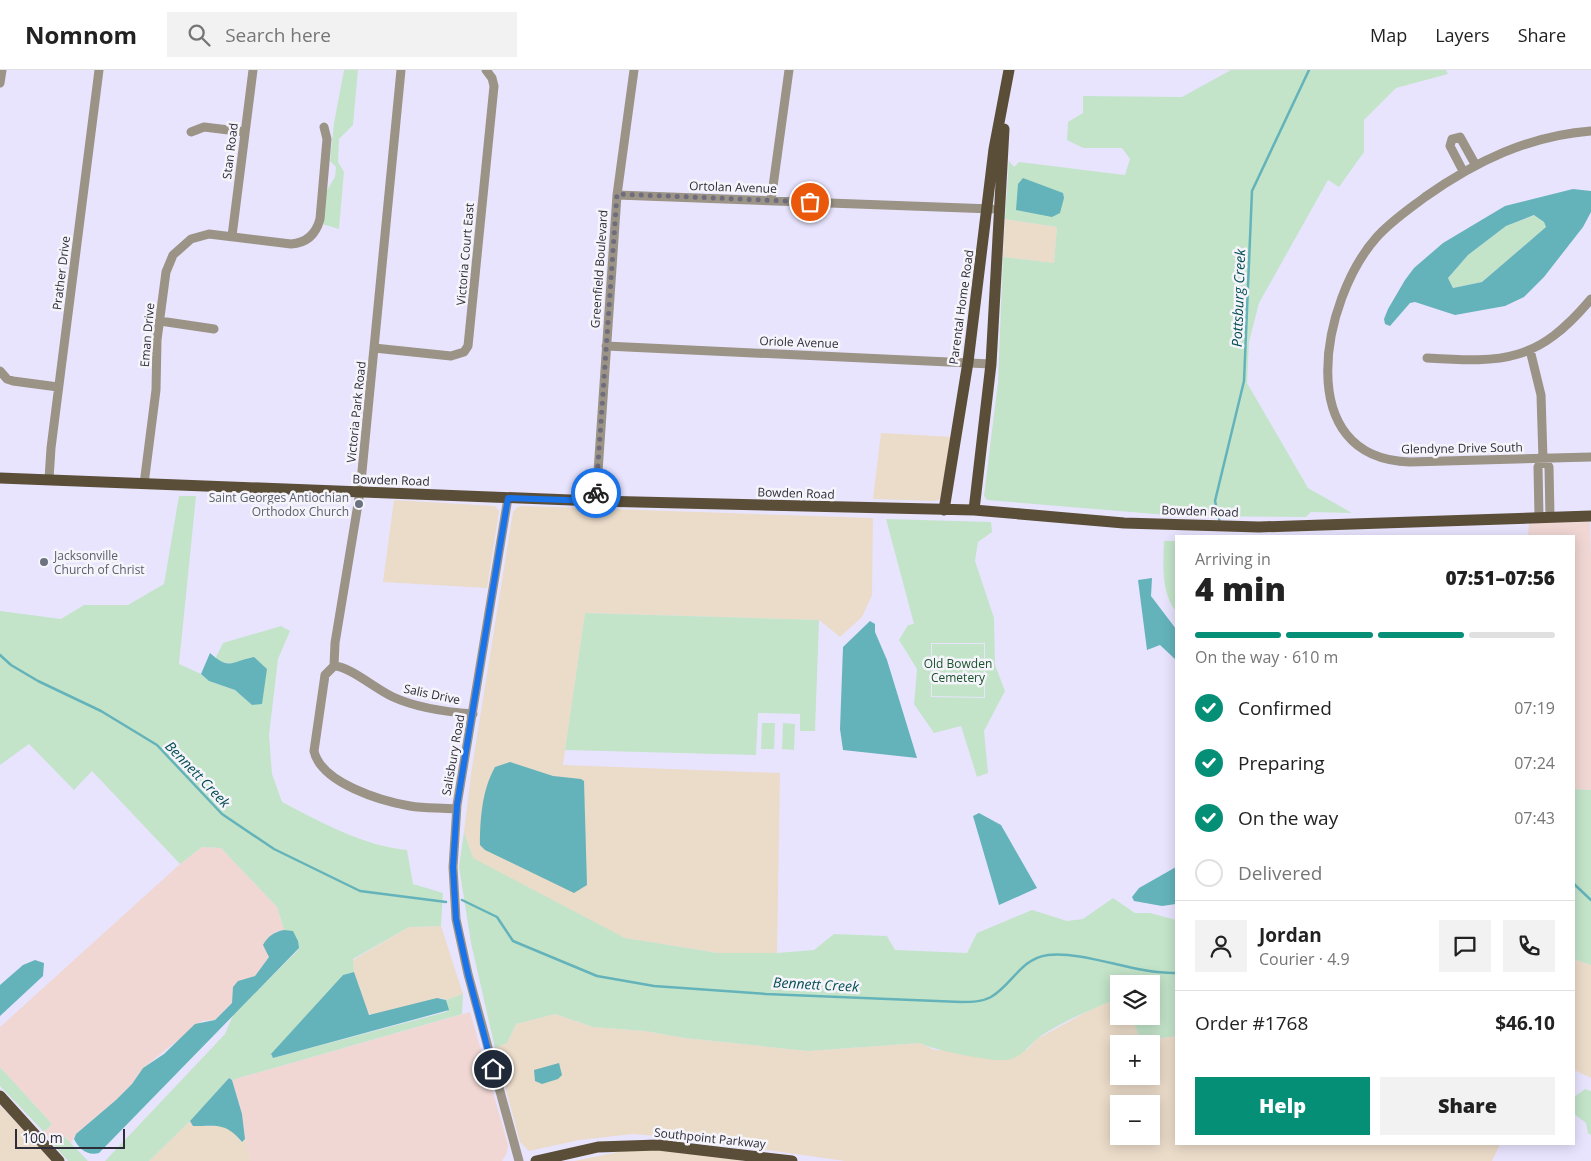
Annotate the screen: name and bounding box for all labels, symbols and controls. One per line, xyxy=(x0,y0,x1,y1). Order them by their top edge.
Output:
search box xyxy=(167,12,517,57)
text: Nomnom xyxy=(25,18,137,51)
icon: search xyxy=(185,21,213,49)
text: Search here xyxy=(225,22,331,48)
text: Map xyxy=(1370,23,1407,47)
text: Layers xyxy=(1435,23,1490,47)
text: Share xyxy=(1518,23,1566,47)
street label: Stan Road xyxy=(218,122,242,180)
street label: Ortolan Avenue xyxy=(689,177,777,197)
pin xyxy=(789,181,831,223)
icon: bag xyxy=(796,188,824,216)
street label: Victoria Court East xyxy=(452,202,478,306)
street label: Greenfield Boulevard xyxy=(586,209,612,329)
street label: Prather Drive xyxy=(48,235,74,311)
water label: Pottsburg Creek xyxy=(1227,247,1249,347)
street label: Parental Home Road xyxy=(945,249,977,365)
street label: Eman Drive xyxy=(136,302,158,368)
street label: Oriole Avenue xyxy=(759,332,839,352)
street label: Victoria Park Road xyxy=(342,360,370,464)
street label: Glendyne Drive South xyxy=(1401,438,1523,458)
courier xyxy=(571,468,621,518)
street label: Bowden Road xyxy=(352,470,430,490)
icon: bike xyxy=(582,479,610,507)
street label: Bowden Road xyxy=(757,483,835,503)
place label: Saint Georges Antiochian Orthodox Church xyxy=(209,489,349,520)
marker: Saint Georges Antiochian Orthodox Church xyxy=(353,498,365,510)
street label: Bowden Road xyxy=(1161,501,1239,521)
place label: Jacksonville Church of Christ xyxy=(53,547,145,578)
text: Arriving in xyxy=(1195,548,1271,570)
marker: Jacksonville Church of Christ xyxy=(38,556,50,568)
text: 07:51–07:56 xyxy=(1445,565,1555,591)
text: 4 min xyxy=(1195,567,1286,610)
text: On the way · 610 m xyxy=(1195,646,1338,668)
park label: Old Bowden Cemetery xyxy=(924,655,992,686)
street label: Salis Drive xyxy=(402,680,462,708)
icon: check xyxy=(1195,694,1223,722)
text: Confirmed xyxy=(1238,695,1332,721)
text: 07:19 xyxy=(1514,697,1555,719)
street label: Salisbury Road xyxy=(437,713,469,797)
water label: Bennett Creek xyxy=(161,737,235,812)
icon: check xyxy=(1195,749,1223,777)
text: Preparing xyxy=(1238,750,1325,776)
text: 07:24 xyxy=(1514,752,1555,774)
icon: check xyxy=(1195,804,1223,832)
text: On the way xyxy=(1238,805,1338,831)
text: 07:43 xyxy=(1514,807,1555,829)
text: Delivered xyxy=(1238,860,1322,886)
button: person xyxy=(1195,920,1247,972)
button: chat xyxy=(1439,920,1491,972)
button: phone xyxy=(1503,920,1555,972)
text: Jordan xyxy=(1259,922,1322,948)
text: Courier · 4.9 xyxy=(1259,948,1350,970)
water label: Bennett Creek xyxy=(773,972,861,996)
map controls xyxy=(1110,975,1160,1145)
button: layers xyxy=(1110,975,1160,1025)
text: Order #1768 xyxy=(1195,1010,1308,1036)
text: $46.10 xyxy=(1495,1010,1555,1036)
button: + xyxy=(1110,1035,1160,1085)
pin xyxy=(472,1048,514,1090)
icon: home xyxy=(479,1055,507,1083)
button: Help xyxy=(1195,1077,1370,1135)
button: Share xyxy=(1380,1077,1555,1135)
button: − xyxy=(1110,1095,1160,1145)
street label: Southpoint Parkway xyxy=(653,1124,768,1152)
scale bar xyxy=(15,1126,125,1149)
text: 100 m xyxy=(22,1128,63,1147)

